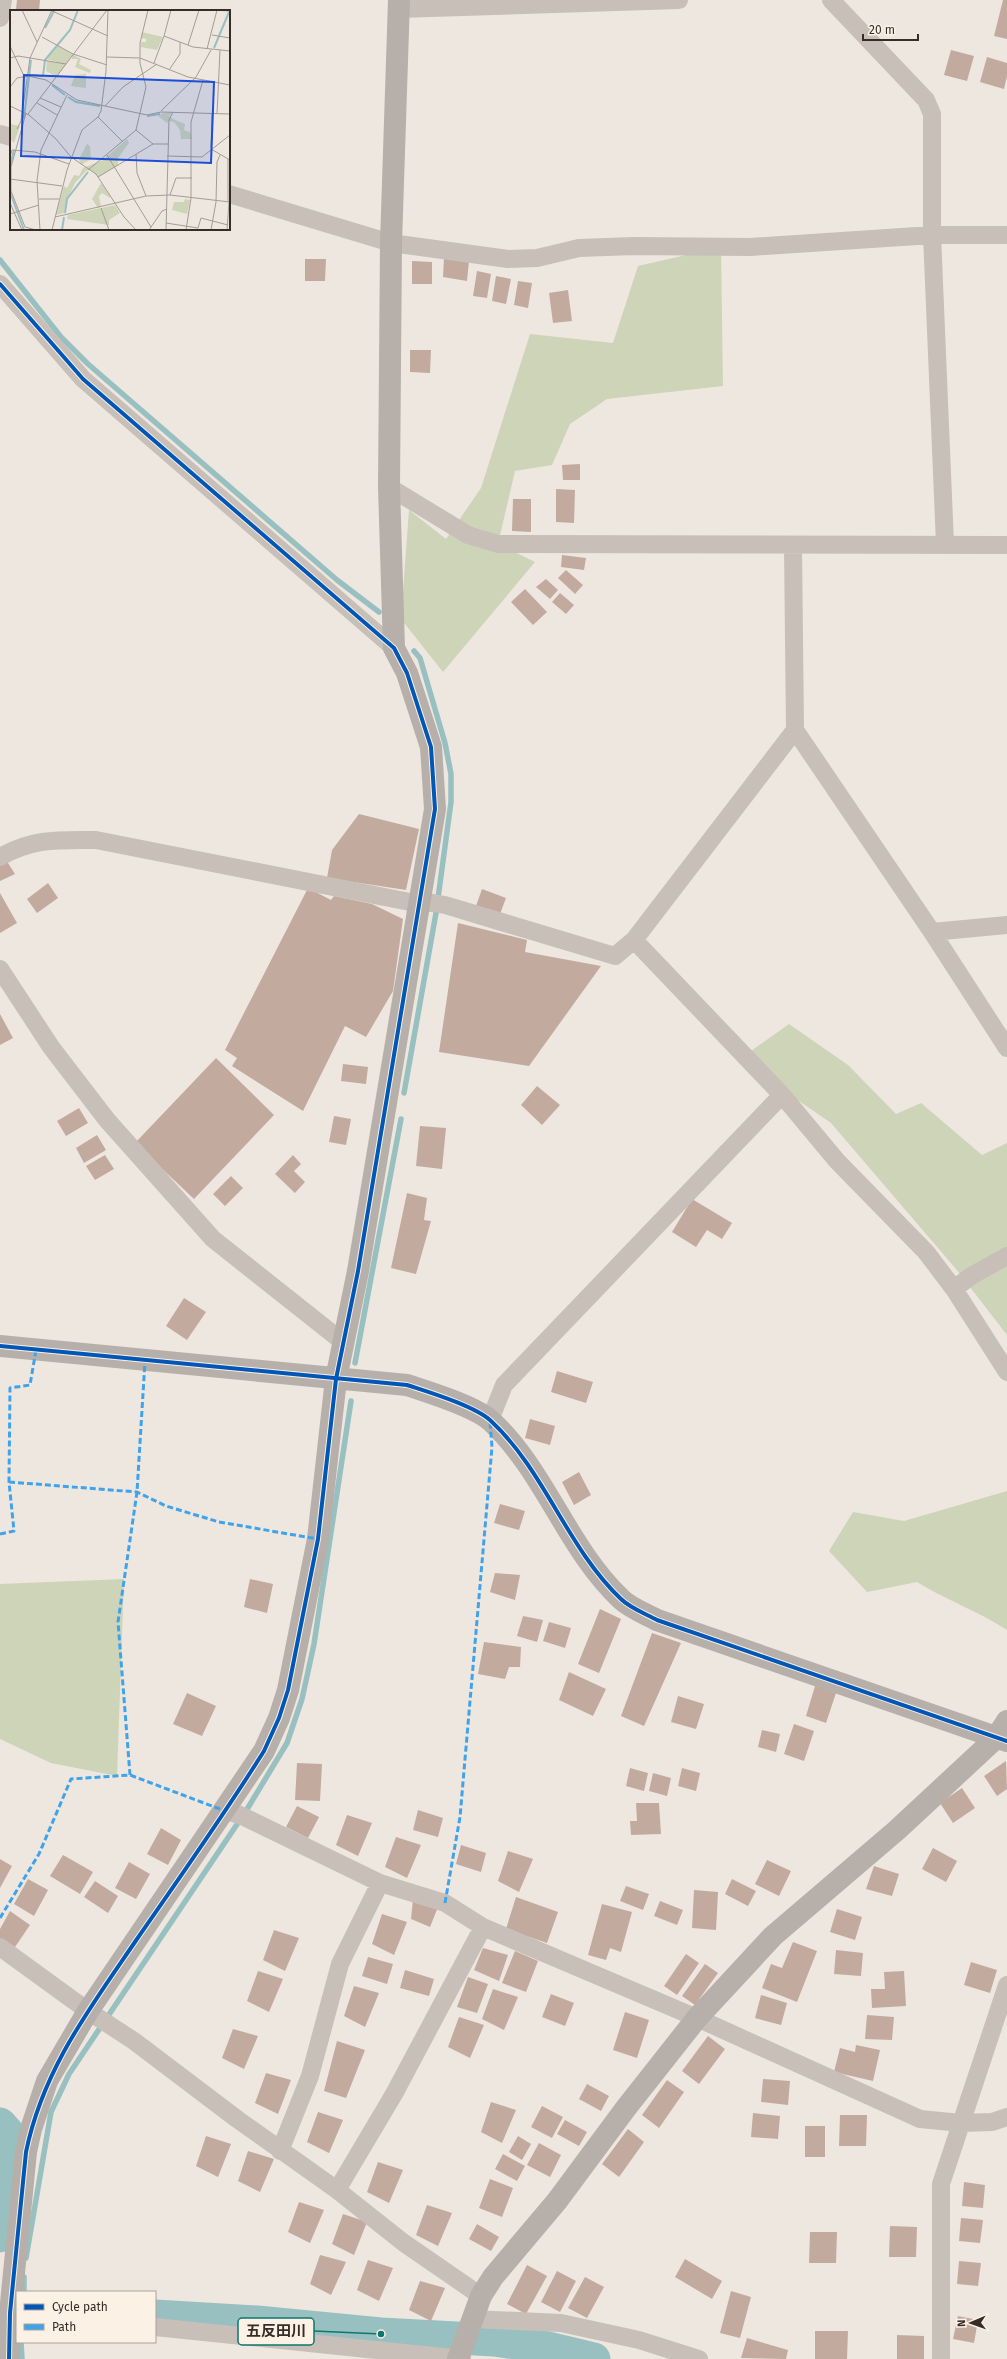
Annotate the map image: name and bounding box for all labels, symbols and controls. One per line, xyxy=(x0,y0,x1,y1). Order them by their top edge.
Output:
inset map xyxy=(10,10,230,230)
scale bar xyxy=(863,16,918,42)
text: 20 m xyxy=(869,23,895,37)
legend xyxy=(16,2291,156,2343)
text: Cycle path xyxy=(52,2300,108,2314)
north arrow xyxy=(951,2303,991,2343)
callout: 五反田川 xyxy=(238,2318,314,2345)
text: N xyxy=(955,2319,968,2327)
text: Path xyxy=(52,2320,76,2334)
text: 五反田川 xyxy=(246,2322,306,2340)

